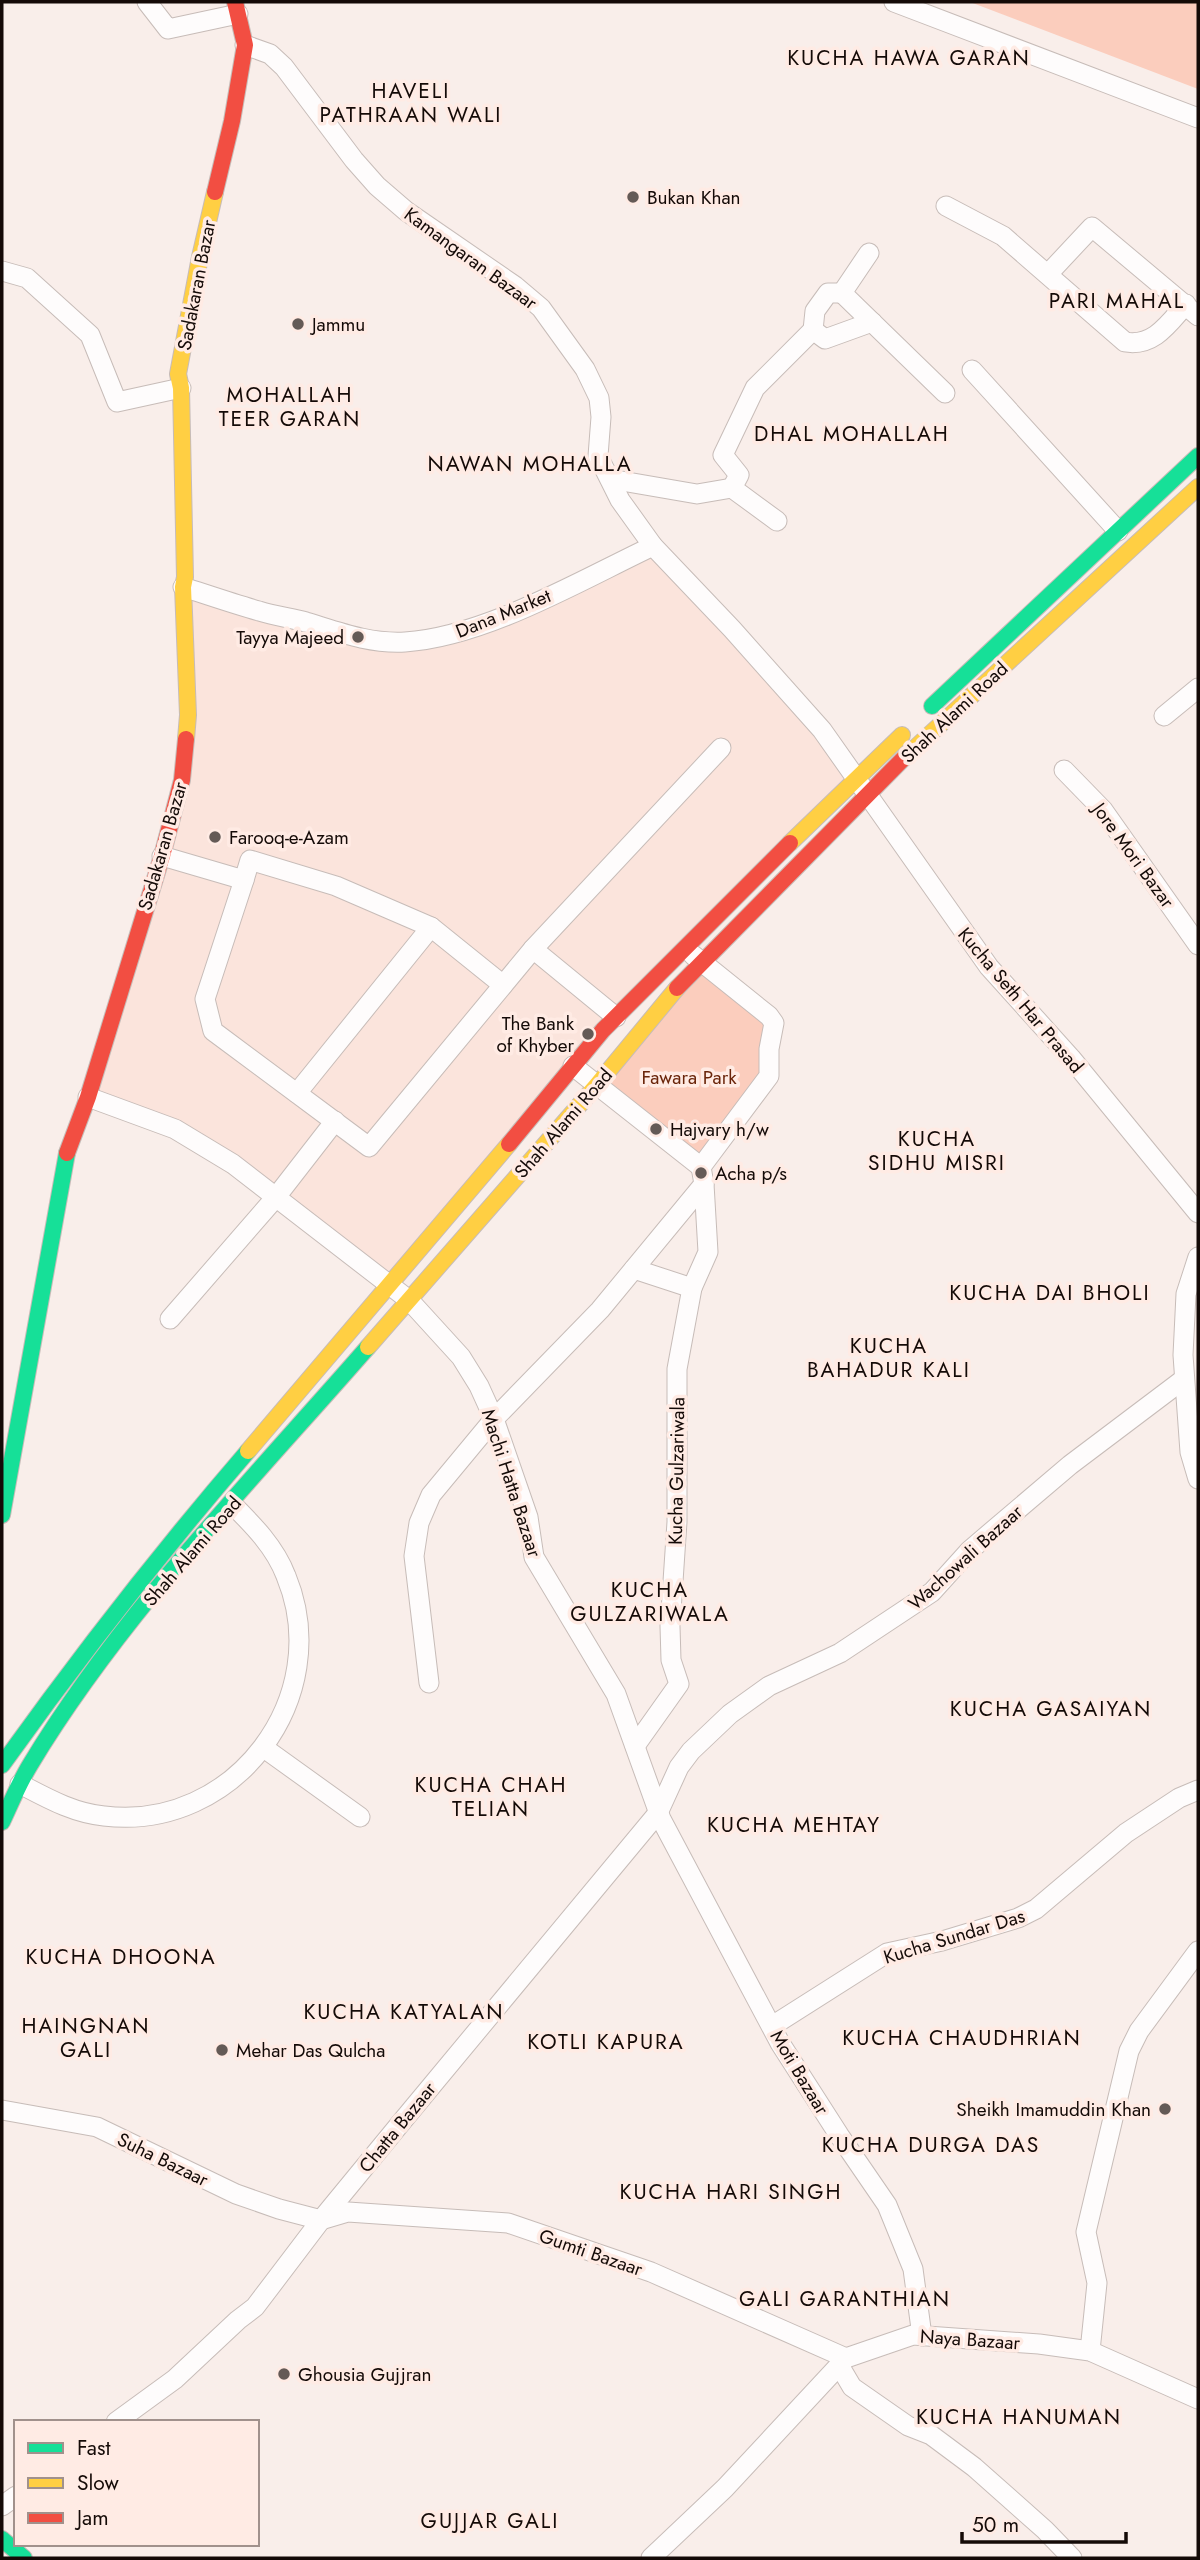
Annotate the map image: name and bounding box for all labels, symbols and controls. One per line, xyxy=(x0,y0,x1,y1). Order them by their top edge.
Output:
district label: KUCHA HAWA GARAN xyxy=(787,43,1031,73)
district label: HAVELI PATHRAAN WALI xyxy=(319,76,503,130)
place label: Bukan Khan xyxy=(647,184,741,211)
marker: Bukan Khan xyxy=(625,189,641,205)
street label: Kamangaran Bazaar xyxy=(399,201,543,316)
street label: Sadakaran Bazar xyxy=(171,217,222,353)
district label: PARI MAHAL xyxy=(1049,286,1185,316)
place label: Jammu xyxy=(309,311,365,338)
marker: Jammu xyxy=(290,316,306,332)
district label: MOHALLAH TEER GARAN xyxy=(219,380,361,434)
district label: DHAL MOHALLAH xyxy=(754,419,950,449)
district label: NAWAN MOHALLA xyxy=(427,449,633,479)
street label: Dana Market xyxy=(452,582,555,645)
place label: Tayya Majeed xyxy=(236,624,344,651)
marker: Tayya Majeed xyxy=(350,629,366,645)
street label: Shah Alami Road xyxy=(895,656,1014,769)
street label: Sadakaran Bazar xyxy=(131,778,194,914)
street label: Jore Mori Bazar xyxy=(1085,795,1181,914)
place label: Farooq-e-Azam xyxy=(229,824,349,851)
marker: Farooq-e-Azam xyxy=(207,829,223,845)
street label: Kucha Seth Har Prasad xyxy=(952,922,1090,1079)
place label: The Bank of Khyber xyxy=(496,1010,575,1059)
marker: The Bank of Khyber xyxy=(580,1026,596,1042)
street label: Shah Alami Road xyxy=(508,1063,619,1184)
park label: Fawara Park xyxy=(641,1064,737,1091)
place label: Hajvary h/w xyxy=(670,1116,769,1143)
marker: Hajvary h/w xyxy=(648,1121,664,1137)
district label: KUCHA SIDHU MISRI xyxy=(868,1124,1006,1178)
place label: Acha p/s xyxy=(715,1160,787,1187)
marker: Acha p/s xyxy=(693,1165,709,1181)
district label: KUCHA DAI BHOLI xyxy=(949,1278,1151,1308)
district label: KUCHA BAHADUR KALI xyxy=(807,1331,971,1385)
street label: Kucha Gulzariwala xyxy=(662,1397,691,1545)
street label: Machi Hatta Bazaar xyxy=(475,1406,548,1561)
street label: Shah Alami Road xyxy=(137,1491,248,1612)
street label: Wachowali Bazaar xyxy=(902,1498,1029,1616)
district label: KUCHA GULZARIWALA xyxy=(570,1575,730,1629)
district label: KUCHA GASAIYAN xyxy=(950,1694,1152,1724)
district label: KUCHA CHAH TELIAN xyxy=(415,1770,567,1824)
district label: KUCHA MEHTAY xyxy=(707,1810,881,1840)
street label: Kucha Sundar Das xyxy=(880,1902,1028,1971)
district label: KUCHA DHOONA xyxy=(25,1942,217,1972)
district label: KUCHA KATYALAN xyxy=(304,1997,504,2027)
district label: HAINGNAN GALI xyxy=(22,2011,150,2065)
district label: KUCHA CHAUDHRIAN xyxy=(842,2023,1082,2053)
street label: Moti Bazaar xyxy=(764,2025,836,2120)
district label: KOTLI KAPURA xyxy=(527,2027,685,2057)
place label: Mehar Das Qulcha xyxy=(236,2037,385,2064)
marker: Mehar Das Qulcha xyxy=(214,2042,230,2058)
street label: Chatta Bazaar xyxy=(352,2076,443,2178)
place label: Sheikh Imamuddin Khan xyxy=(956,2096,1151,2123)
marker: Sheikh Imamuddin Khan xyxy=(1157,2101,1173,2117)
street label: Suha Bazaar xyxy=(113,2126,213,2193)
district label: KUCHA DURGA DAS xyxy=(822,2130,1040,2160)
district label: KUCHA HARI SINGH xyxy=(620,2177,842,2207)
street label: Gumti Bazaar xyxy=(535,2222,647,2283)
district label: GALI GARANTHIAN xyxy=(739,2284,951,2314)
street label: Naya Bazaar xyxy=(919,2323,1021,2356)
place label: Ghousia Gujjran xyxy=(298,2361,431,2388)
marker: Ghousia Gujjran xyxy=(276,2366,292,2382)
district label: KUCHA HANUMAN xyxy=(916,2402,1122,2432)
legend xyxy=(14,2420,259,2546)
text: Fast xyxy=(77,2433,110,2463)
text: Slow xyxy=(77,2468,119,2498)
scale bar xyxy=(962,2500,1126,2544)
text: Jam xyxy=(74,2503,109,2533)
district label: GUJJAR GALI xyxy=(421,2506,559,2536)
text: 50 m xyxy=(972,2510,1019,2540)

